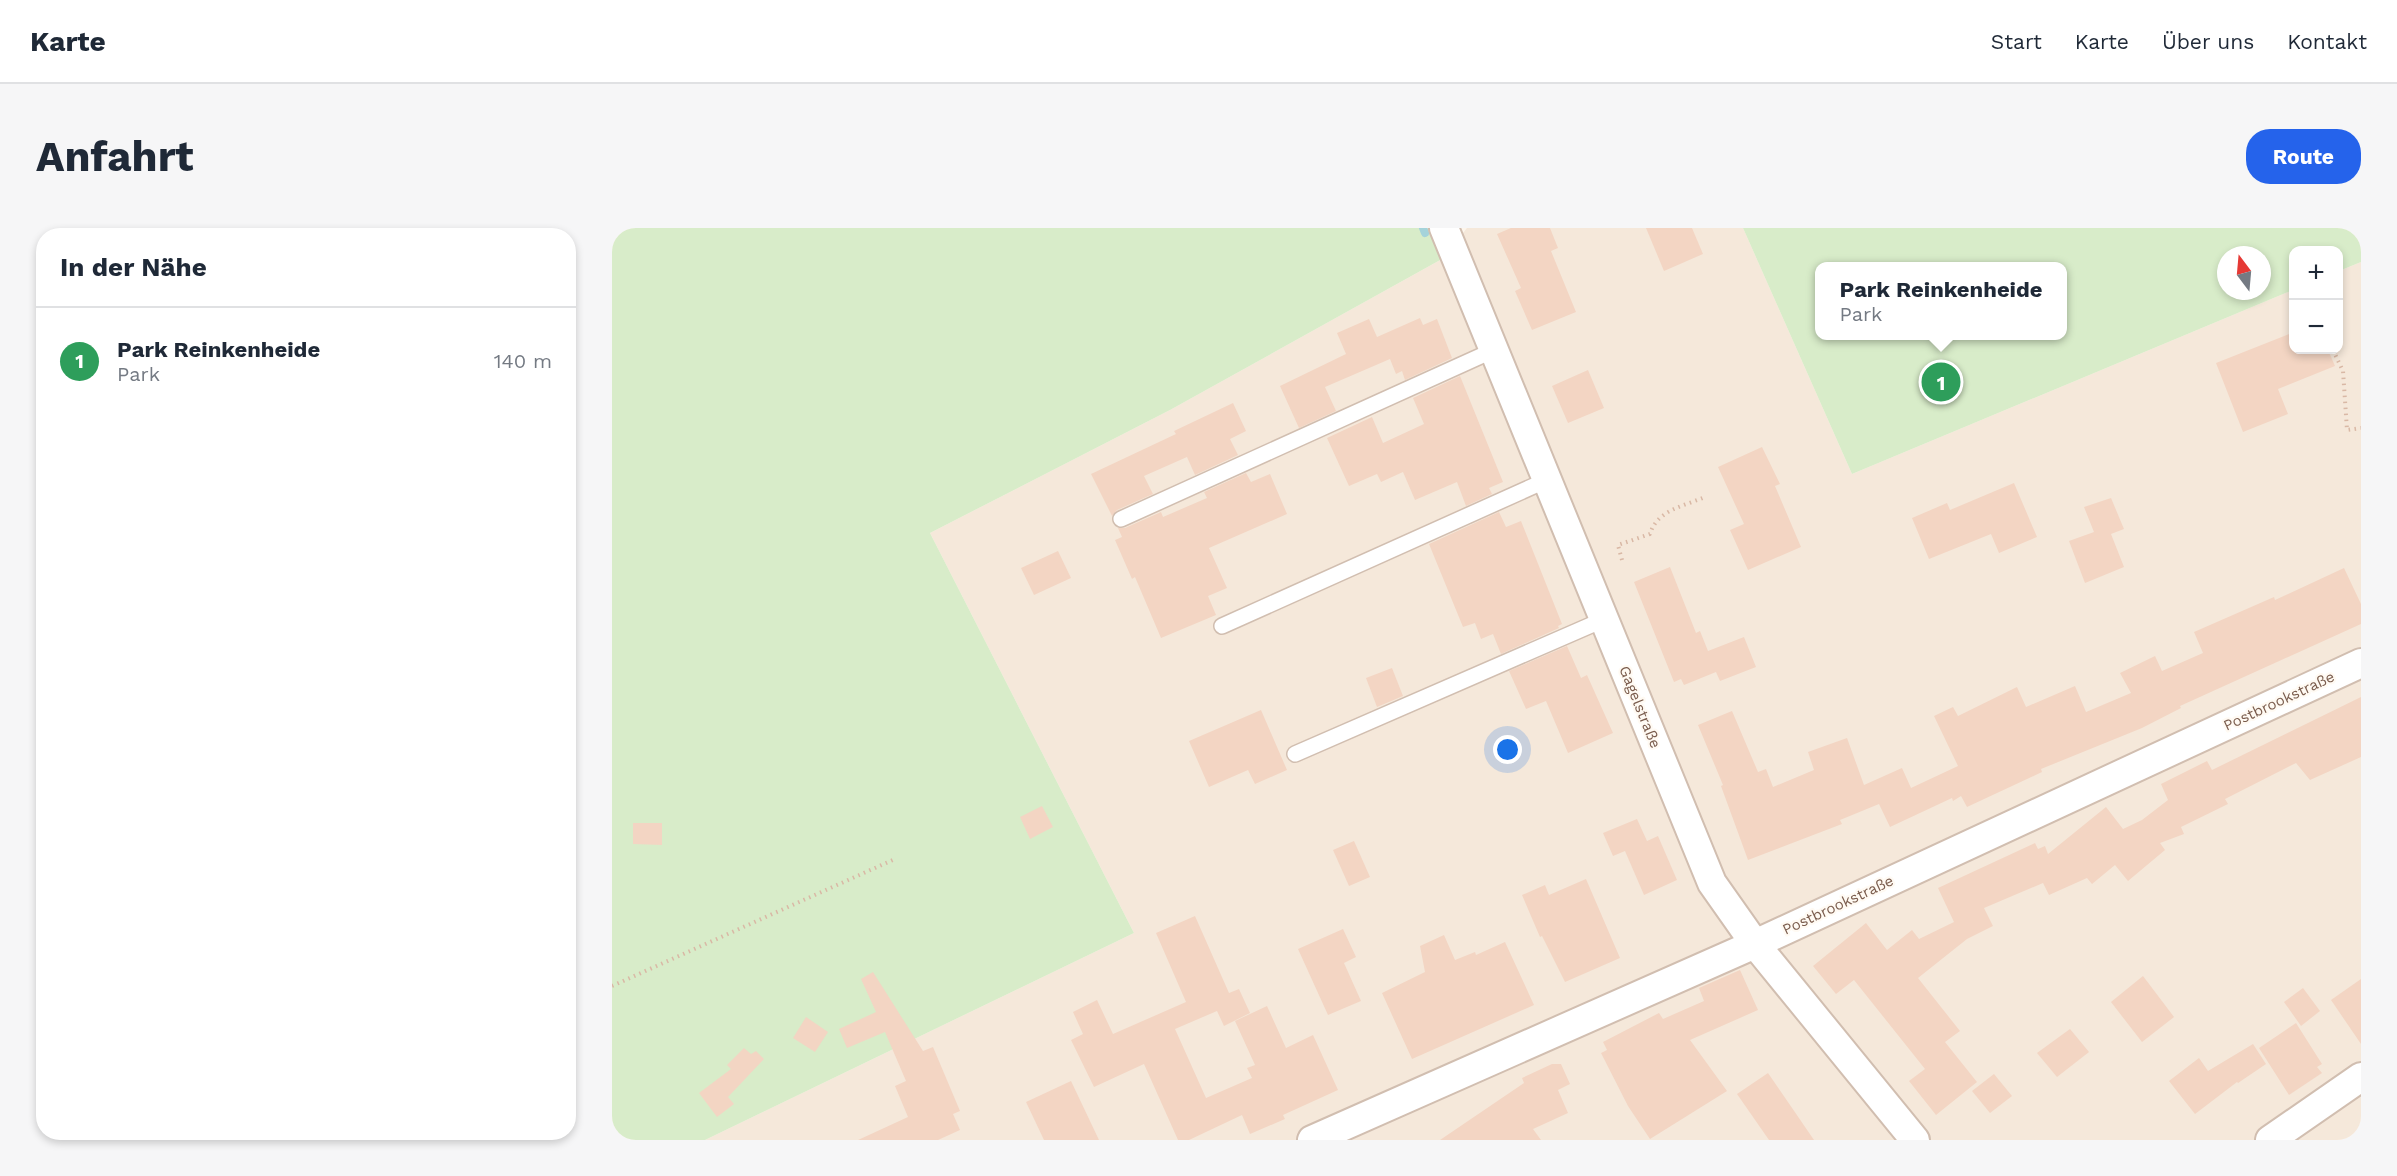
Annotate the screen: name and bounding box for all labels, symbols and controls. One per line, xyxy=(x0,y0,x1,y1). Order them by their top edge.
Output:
text: Karte xyxy=(30,25,106,58)
text: Start xyxy=(1991,29,2042,54)
text: Karte xyxy=(2075,29,2129,54)
text: Über uns xyxy=(2162,29,2254,54)
text: Kontakt xyxy=(2287,29,2367,54)
button: Route xyxy=(2246,129,2361,184)
text: Anfahrt xyxy=(36,132,194,181)
north arrow xyxy=(2217,246,2271,300)
map controls xyxy=(2289,246,2343,354)
button: + xyxy=(2289,246,2343,300)
text: In der Nähe xyxy=(60,252,207,282)
popup xyxy=(1815,262,2067,340)
text: Park Reinkenheide xyxy=(1839,277,2043,302)
button: − xyxy=(2289,300,2343,354)
text: Park xyxy=(1839,302,1882,326)
text: Park Reinkenheide xyxy=(117,337,320,362)
text: 1 xyxy=(75,349,84,373)
text: 140 m xyxy=(494,349,552,373)
pin: 1 xyxy=(1922,360,1960,404)
text: Park xyxy=(117,362,160,386)
street label: Gagelstraße xyxy=(1615,663,1665,751)
street label: Postbrookstraße xyxy=(2221,667,2337,735)
your location xyxy=(1493,735,1522,764)
street label: Postbrookstraße xyxy=(1780,871,1896,939)

